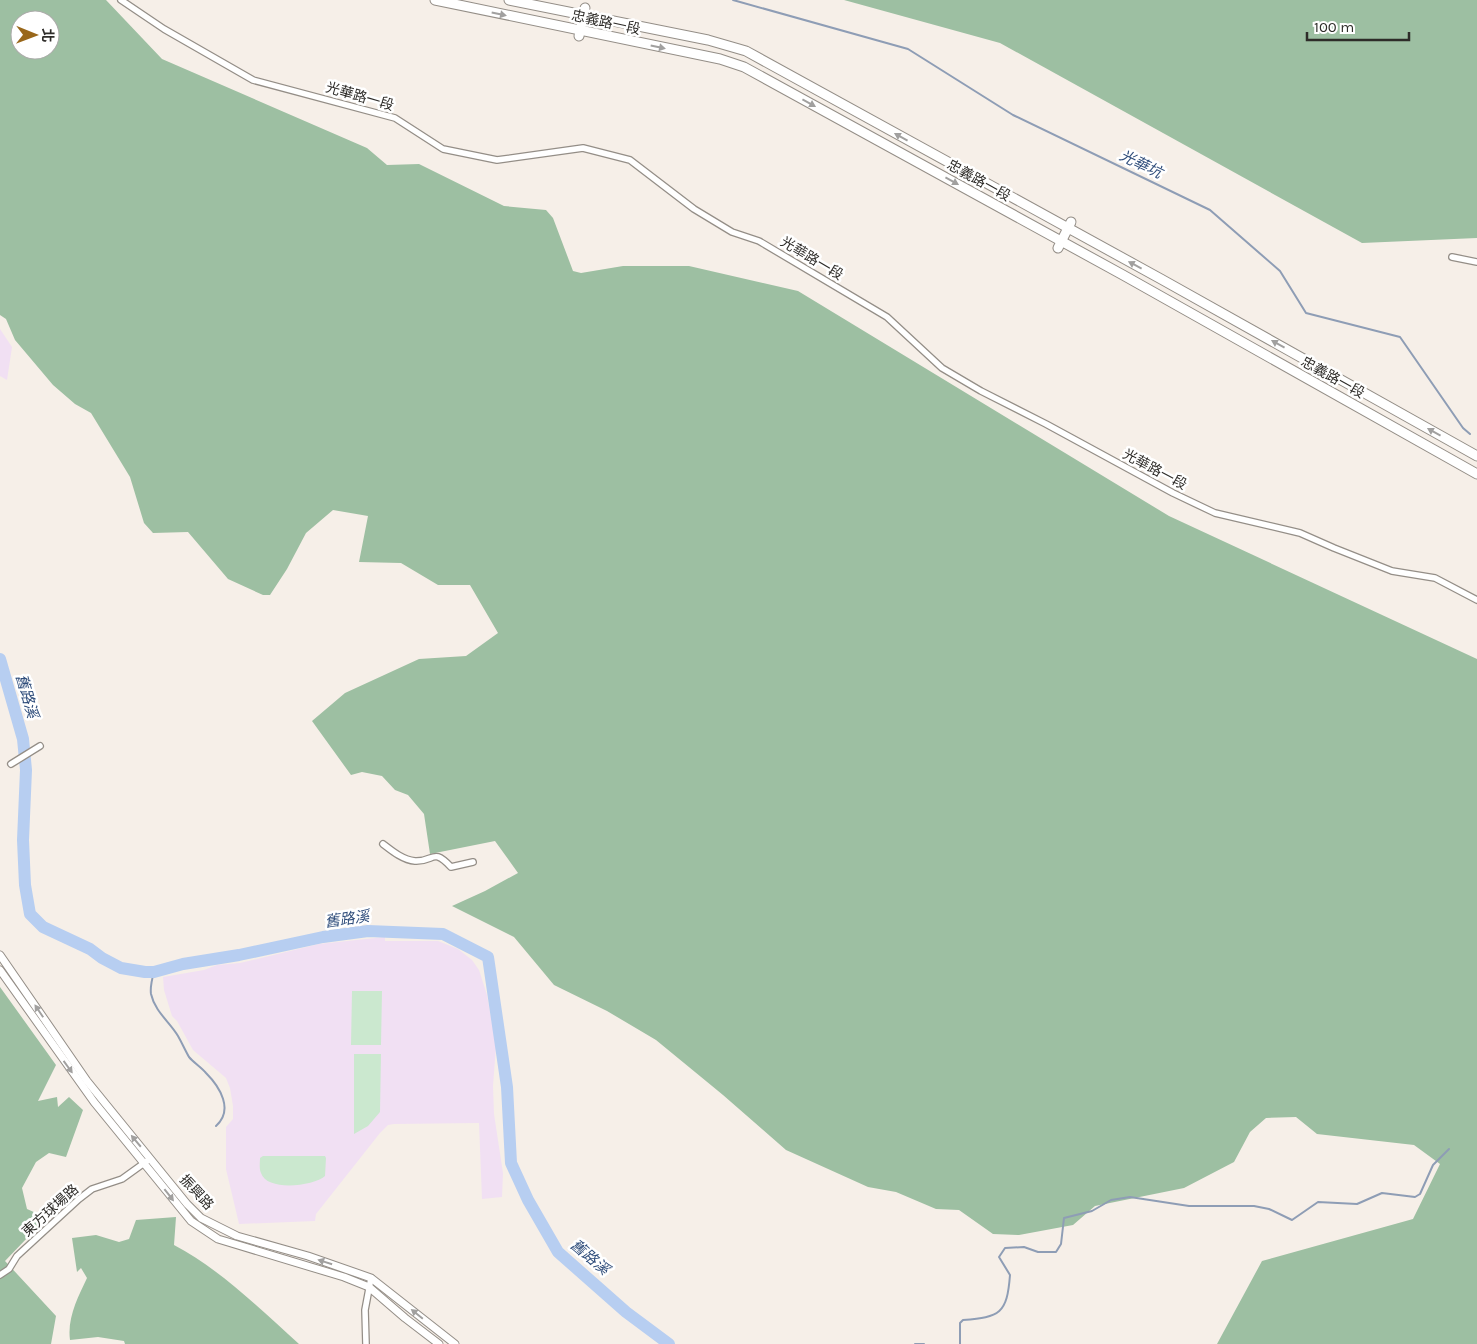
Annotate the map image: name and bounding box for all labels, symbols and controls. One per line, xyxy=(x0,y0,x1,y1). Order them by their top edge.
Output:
street label: 忠義路一段 xyxy=(570,7,642,38)
north arrow xyxy=(10,10,60,60)
one-way arrow xyxy=(492,10,508,18)
scale bar xyxy=(1307,10,1410,42)
text: 100 m xyxy=(1314,18,1354,36)
text: 北 xyxy=(39,28,56,42)
one-way arrow xyxy=(651,43,667,51)
street label: 光華路一段 xyxy=(324,79,396,114)
one-way arrow xyxy=(802,99,816,107)
one-way arrow xyxy=(894,132,907,141)
water label: 光華坑 xyxy=(1117,146,1167,183)
street label: 忠義路一段 xyxy=(944,156,1013,205)
one-way arrow xyxy=(945,176,958,185)
street label: 光華路一段 xyxy=(777,233,846,284)
one-way arrow xyxy=(1128,261,1143,269)
one-way arrow xyxy=(1271,339,1284,348)
street label: 忠義路一段 xyxy=(1298,353,1367,402)
one-way arrow xyxy=(1427,428,1442,436)
street label: 光華路一段 xyxy=(1120,446,1190,493)
water label: 舊路溪 xyxy=(12,672,42,722)
water label: 舊路溪 xyxy=(323,907,373,931)
one-way arrow xyxy=(34,1004,44,1017)
one-way arrow xyxy=(63,1060,73,1074)
one-way arrow xyxy=(131,1134,142,1147)
street label: 振興路 xyxy=(176,1171,217,1213)
street label: 東方球場路 xyxy=(19,1181,82,1240)
one-way arrow xyxy=(164,1188,174,1202)
water label: 舊路溪 xyxy=(567,1236,615,1280)
one-way arrow xyxy=(317,1257,332,1265)
one-way arrow xyxy=(411,1308,424,1319)

